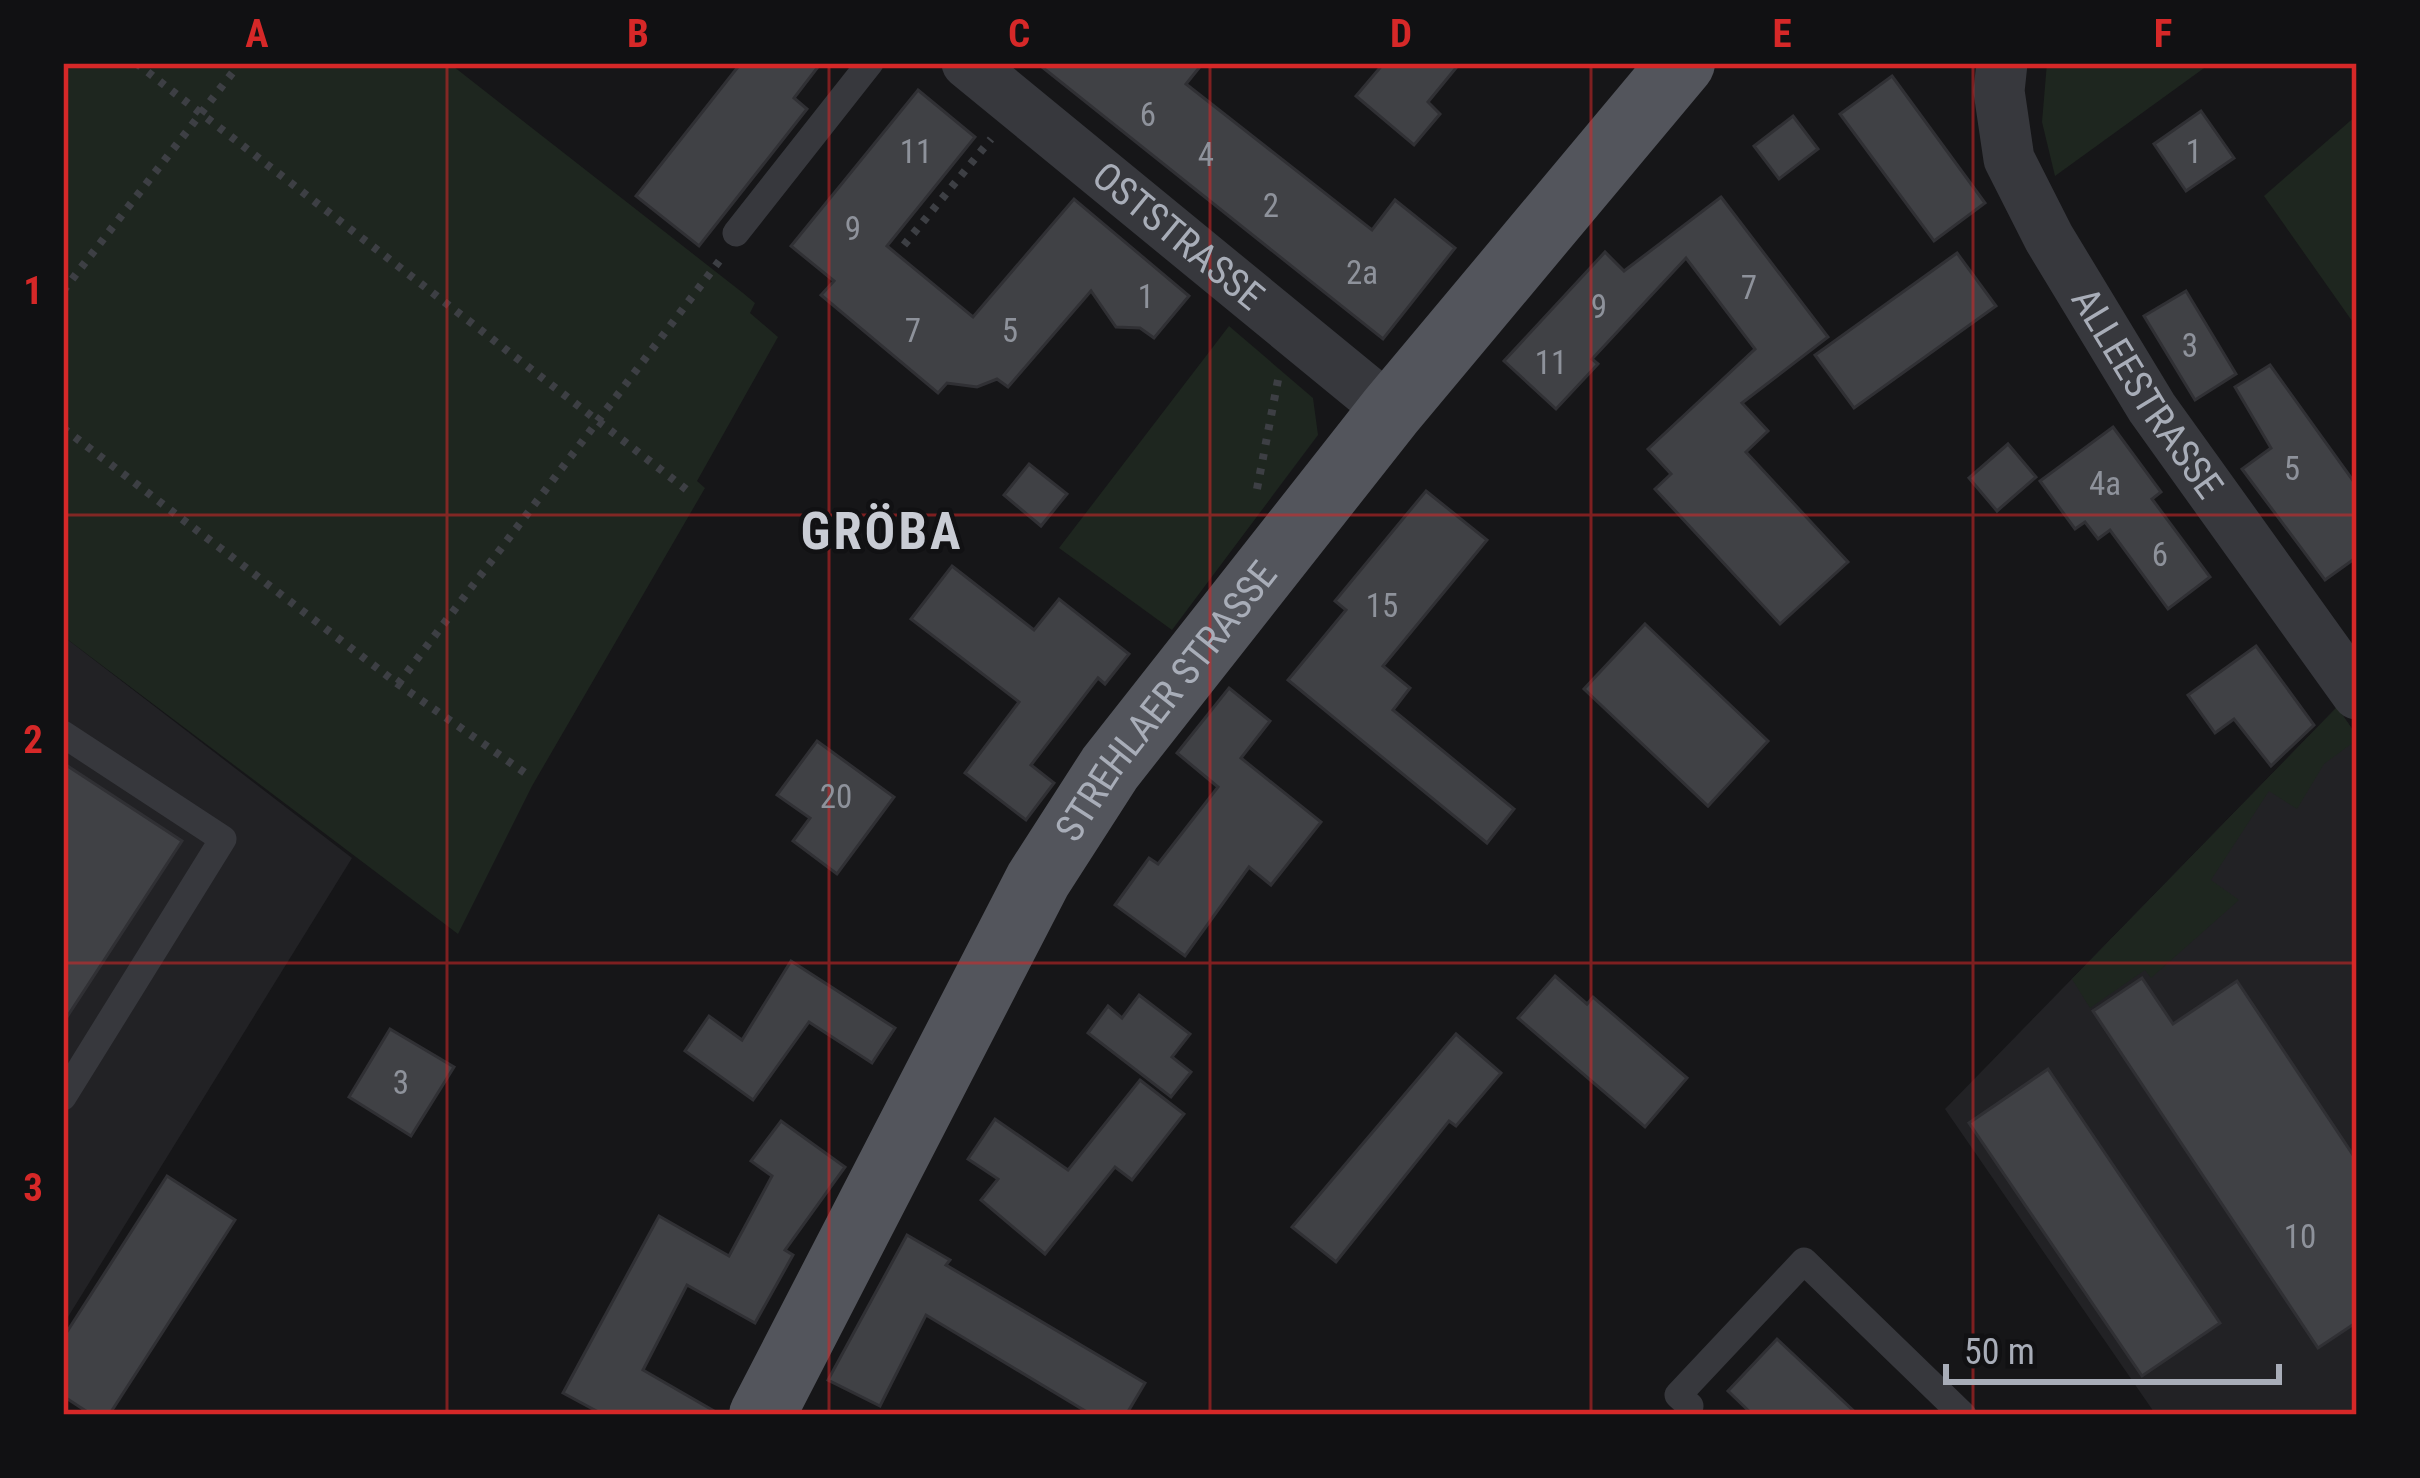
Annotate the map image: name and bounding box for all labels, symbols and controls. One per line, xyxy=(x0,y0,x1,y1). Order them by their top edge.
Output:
text: A xyxy=(245,11,269,57)
text: B xyxy=(627,11,649,57)
text: C xyxy=(1008,11,1030,57)
text: D xyxy=(1390,11,1412,57)
text: E xyxy=(1772,11,1792,57)
text: F xyxy=(2154,11,2172,57)
house number: 6 xyxy=(1140,95,1156,134)
house number: 11 xyxy=(900,132,932,171)
house number: 1 xyxy=(2186,132,2202,171)
house number: 4 xyxy=(1198,135,1214,174)
street label: OSTSTRASSE xyxy=(1083,153,1273,320)
house number: 2 xyxy=(1263,186,1279,225)
house number: 9 xyxy=(845,209,861,248)
house number: 2a xyxy=(1346,253,1378,292)
text: 1 xyxy=(23,268,43,314)
house number: 7 xyxy=(1741,268,1757,307)
house number: 1 xyxy=(1138,277,1154,316)
street label: ALLEESTRASSE xyxy=(2062,280,2232,507)
house number: 9 xyxy=(1591,287,1607,326)
house number: 7 xyxy=(905,311,921,350)
house number: 5 xyxy=(1002,311,1018,350)
house number: 3 xyxy=(2182,326,2198,365)
house number: 11 xyxy=(1535,343,1567,382)
house number: 5 xyxy=(2284,449,2300,488)
house number: 4a xyxy=(2089,464,2121,503)
district label: GRÖBA xyxy=(801,502,963,561)
house number: 6 xyxy=(2152,535,2168,574)
street label: STREHLAER STRASSE xyxy=(1046,552,1287,850)
house number: 15 xyxy=(1366,586,1398,625)
text: 2 xyxy=(23,717,43,763)
house number: 20 xyxy=(820,777,852,816)
house number: 3 xyxy=(393,1063,409,1102)
text: 3 xyxy=(23,1165,43,1211)
house number: 10 xyxy=(2284,1217,2316,1256)
scale bar xyxy=(1946,1310,2279,1384)
text: 50 m xyxy=(1964,1331,2035,1373)

